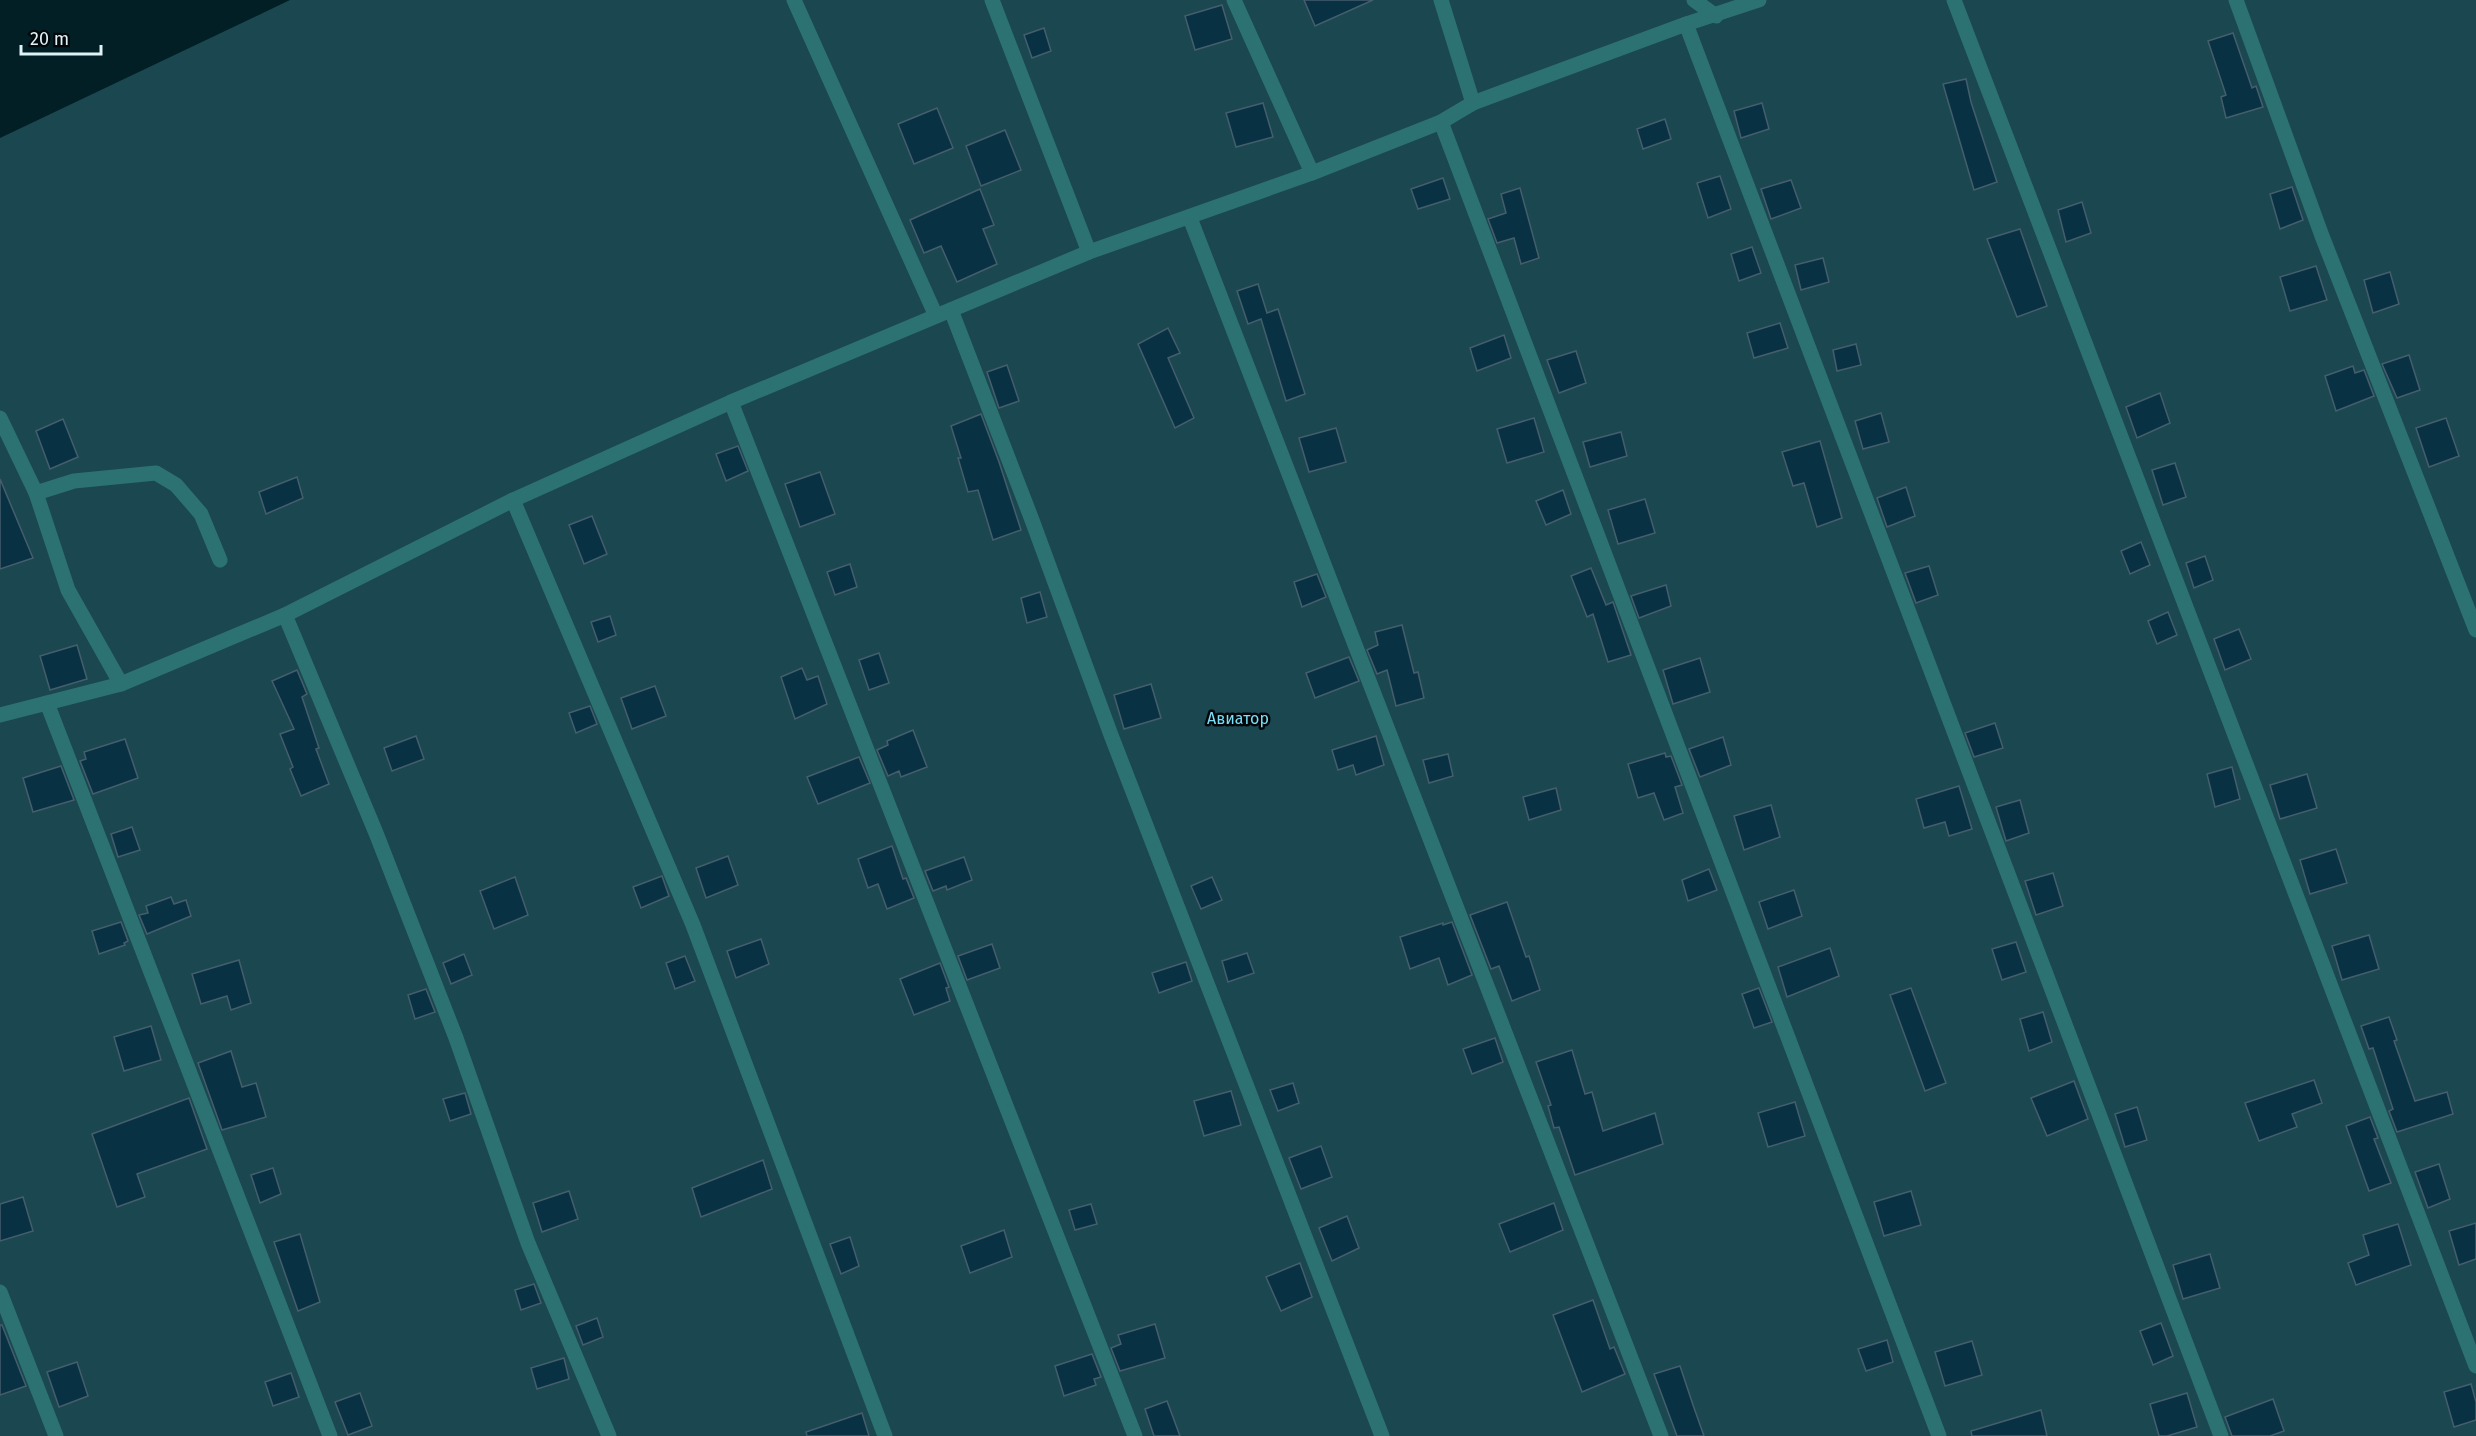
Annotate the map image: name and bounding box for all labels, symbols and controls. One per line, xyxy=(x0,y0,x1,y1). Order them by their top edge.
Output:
scale bar xyxy=(21,18,100,56)
text: 20 m xyxy=(30,28,69,50)
park label: Авиатор xyxy=(1207,709,1269,728)

